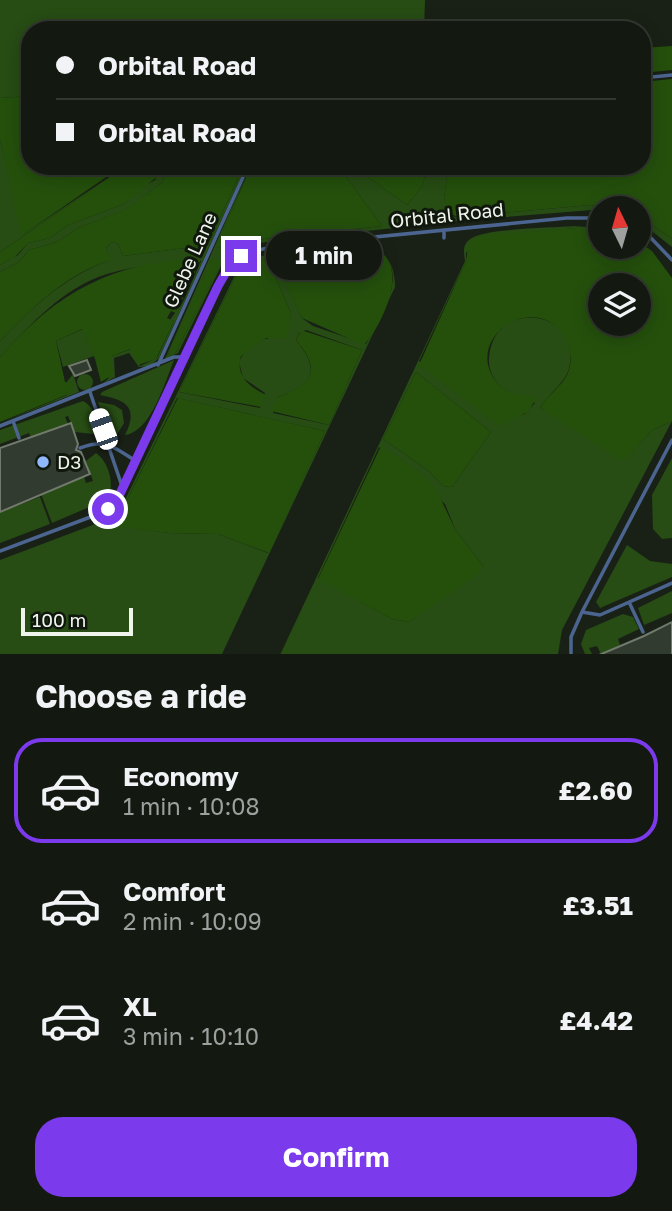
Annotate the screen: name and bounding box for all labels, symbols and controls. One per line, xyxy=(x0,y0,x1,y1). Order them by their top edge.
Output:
text: Orbital Road xyxy=(98,50,256,81)
text: Orbital Road xyxy=(98,117,256,148)
north arrow xyxy=(588,196,651,259)
map controls xyxy=(588,196,651,336)
street label: Orbital Road xyxy=(389,197,505,232)
street label: Glebe Lane xyxy=(158,208,221,311)
callout: 1 min xyxy=(266,232,381,280)
route end xyxy=(225,240,257,272)
text: 1 min xyxy=(295,241,353,269)
button: layers xyxy=(588,273,651,336)
car xyxy=(86,406,121,452)
place label: D3 xyxy=(57,450,81,473)
marker: D3 xyxy=(35,454,51,470)
route start xyxy=(92,493,124,525)
scale bar xyxy=(21,606,133,637)
text: 100 m xyxy=(32,608,86,631)
text: Choose a ride xyxy=(35,677,247,715)
icon: car xyxy=(39,759,102,822)
text: Economy xyxy=(123,761,239,792)
text: £2.60 xyxy=(558,775,633,806)
text: 1 min · 10:08 xyxy=(123,792,260,820)
icon: car xyxy=(39,874,102,937)
text: Comfort xyxy=(123,876,226,907)
text: £3.51 xyxy=(562,890,633,921)
text: 2 min · 10:09 xyxy=(123,907,262,935)
icon: car xyxy=(39,989,102,1052)
text: XL xyxy=(123,991,157,1022)
text: £4.42 xyxy=(559,1005,633,1036)
text: 3 min · 10:10 xyxy=(123,1022,259,1050)
button: Confirm xyxy=(35,1117,637,1197)

